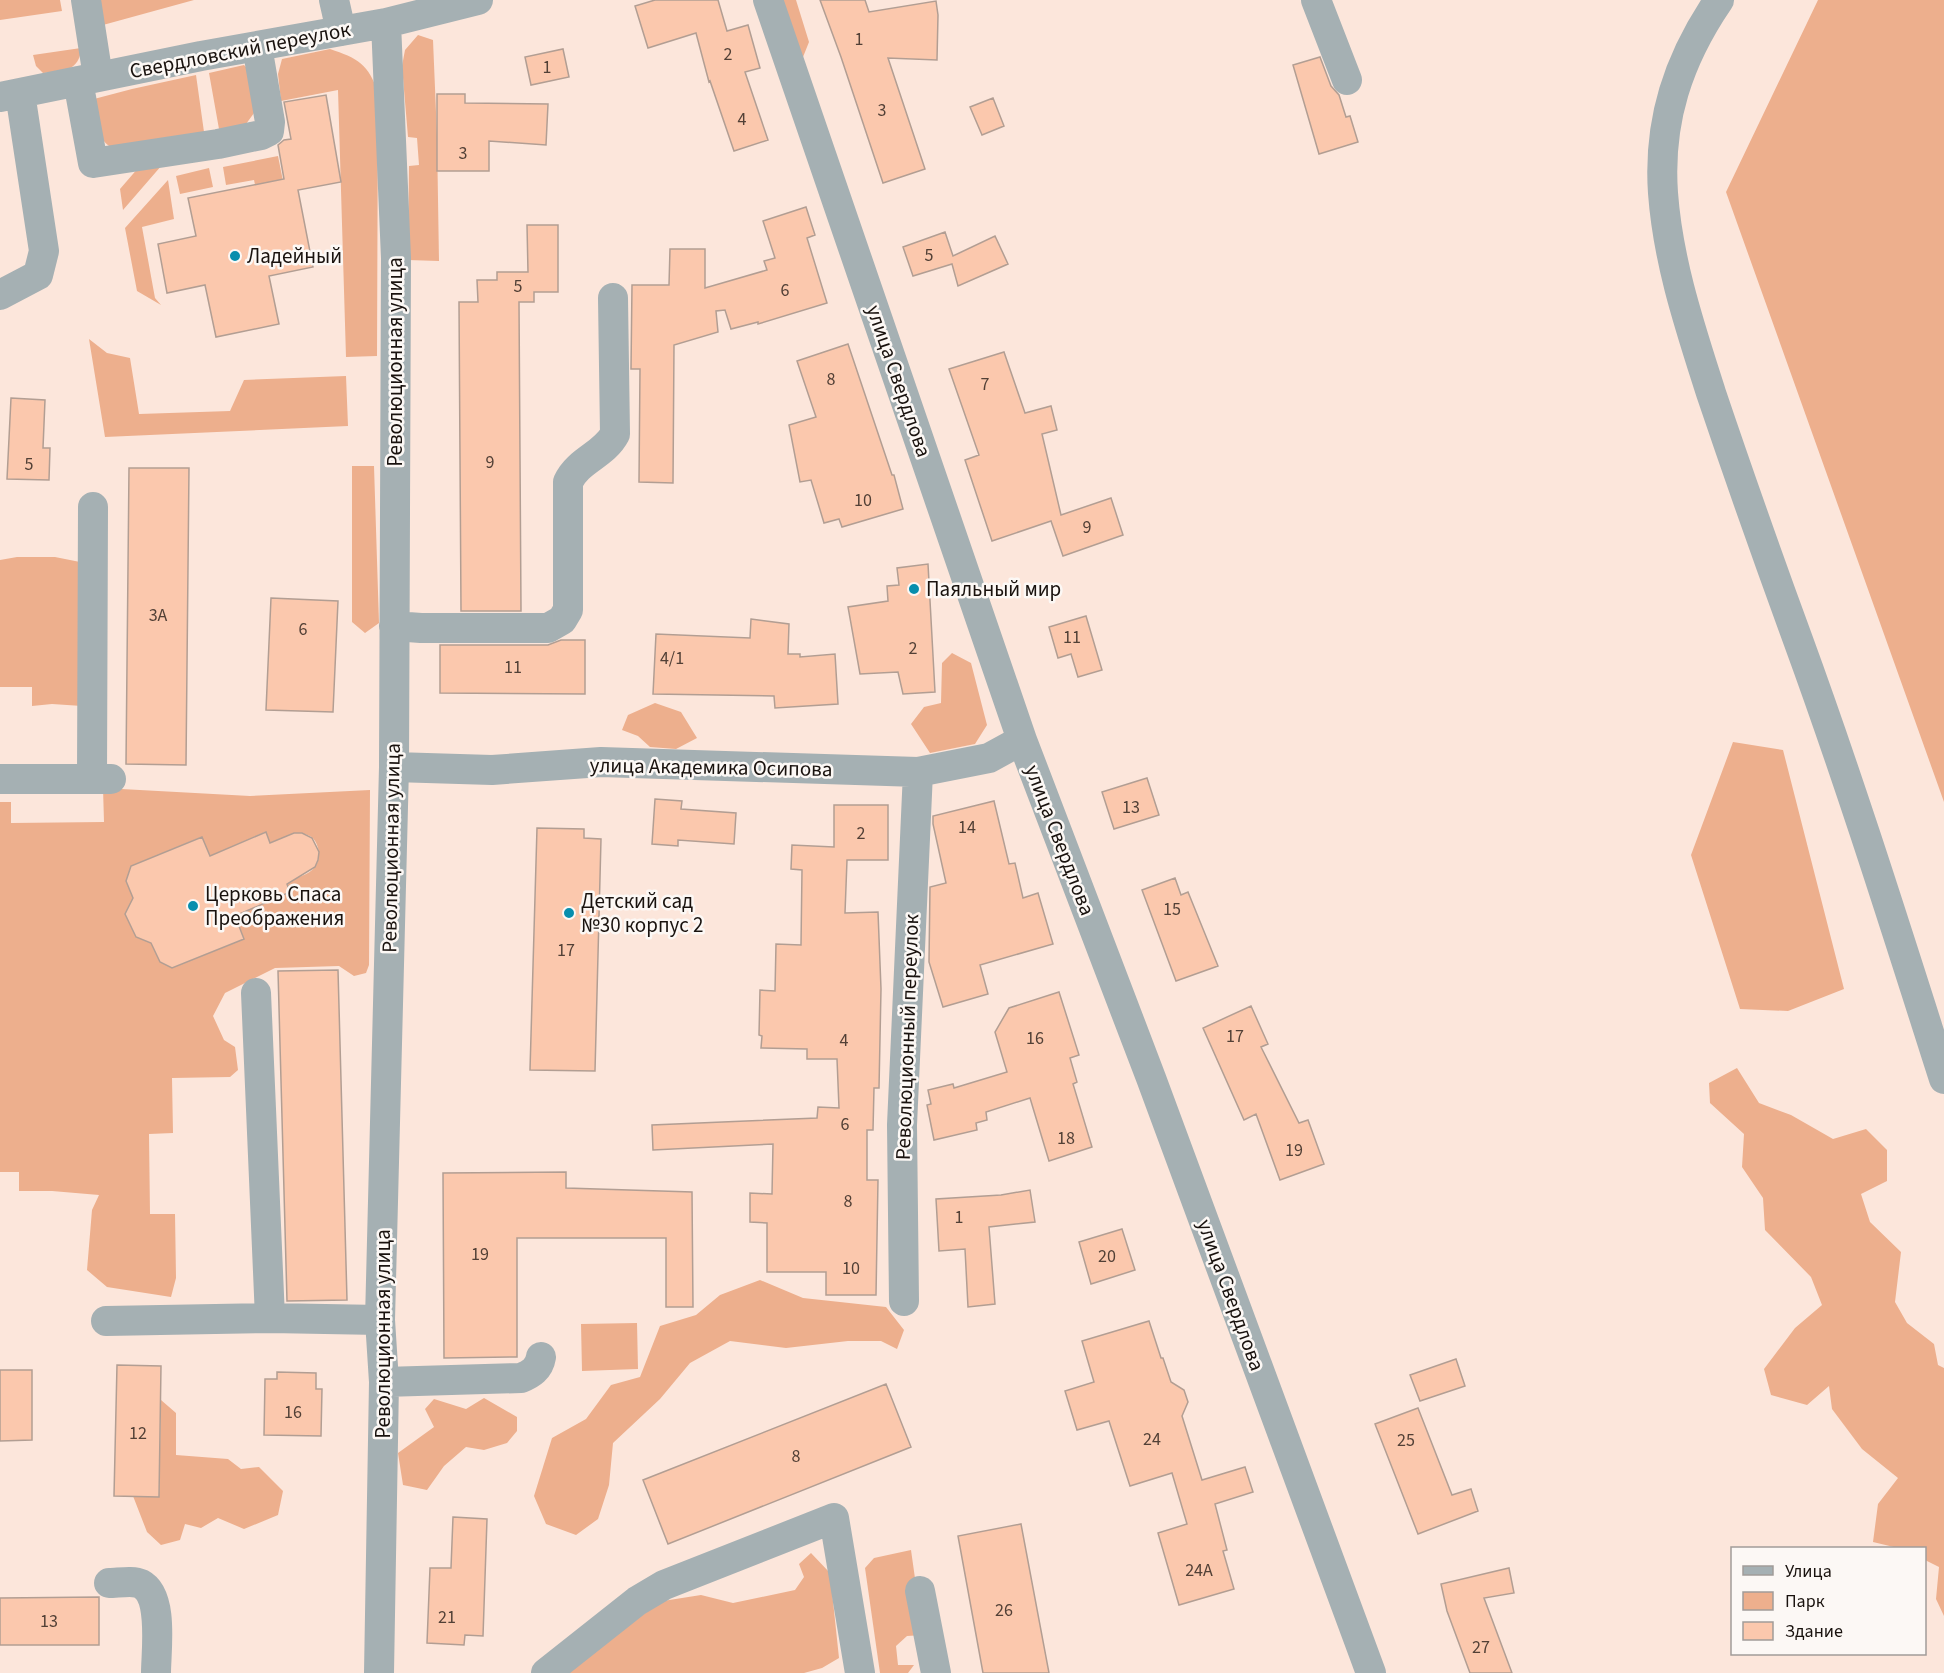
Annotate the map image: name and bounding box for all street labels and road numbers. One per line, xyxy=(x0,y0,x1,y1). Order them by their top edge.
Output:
street label: Свердловский переулок xyxy=(127,14,353,86)
street label: Революционная улица xyxy=(380,257,410,467)
street label: улица Свердлова xyxy=(859,301,939,461)
street label: Революционная улица xyxy=(374,743,408,953)
street label: улица Академика Осипова xyxy=(589,750,833,784)
street label: улица Свердлова xyxy=(1017,760,1103,920)
street label: Революционный переулок xyxy=(888,913,926,1160)
street label: улица Свердлова xyxy=(1190,1215,1272,1375)
street label: Революционная улица xyxy=(368,1229,398,1439)

